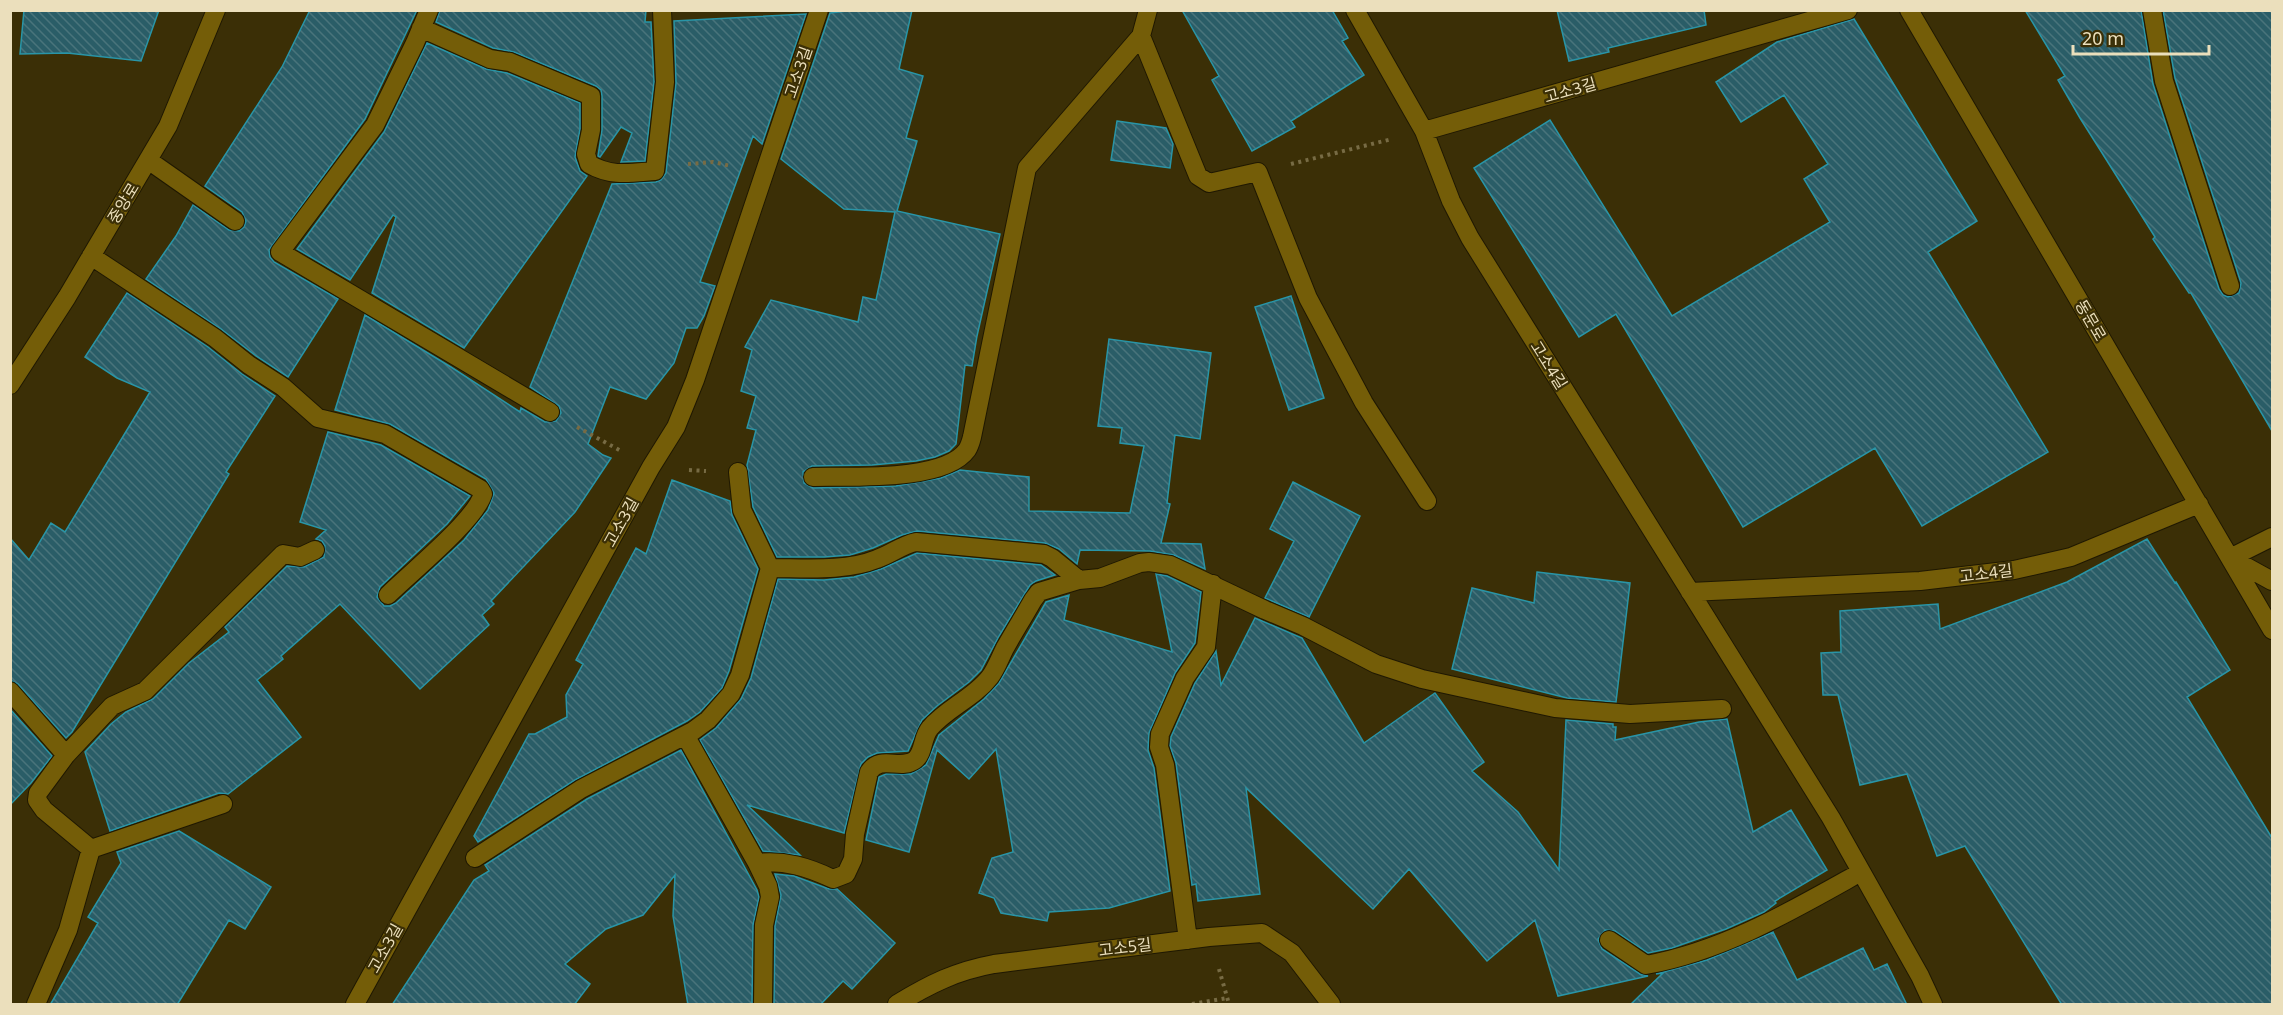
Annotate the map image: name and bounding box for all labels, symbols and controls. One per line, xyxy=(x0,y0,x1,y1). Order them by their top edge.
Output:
scale bar xyxy=(2073,18,2210,56)
text: 20 m xyxy=(2082,26,2124,50)
street label: 고소3길 xyxy=(779,43,817,101)
street label: 고소3길 xyxy=(1541,72,1599,108)
street label: 중앙로 xyxy=(102,178,144,228)
street label: 동문로 xyxy=(2070,295,2112,345)
street label: 고소4길 xyxy=(1526,337,1572,393)
street label: 고소3길 xyxy=(598,493,644,551)
street label: 고소4길 xyxy=(1958,559,2014,587)
street label: 고소3길 xyxy=(362,919,408,977)
street label: 고소5길 xyxy=(1097,933,1153,961)

